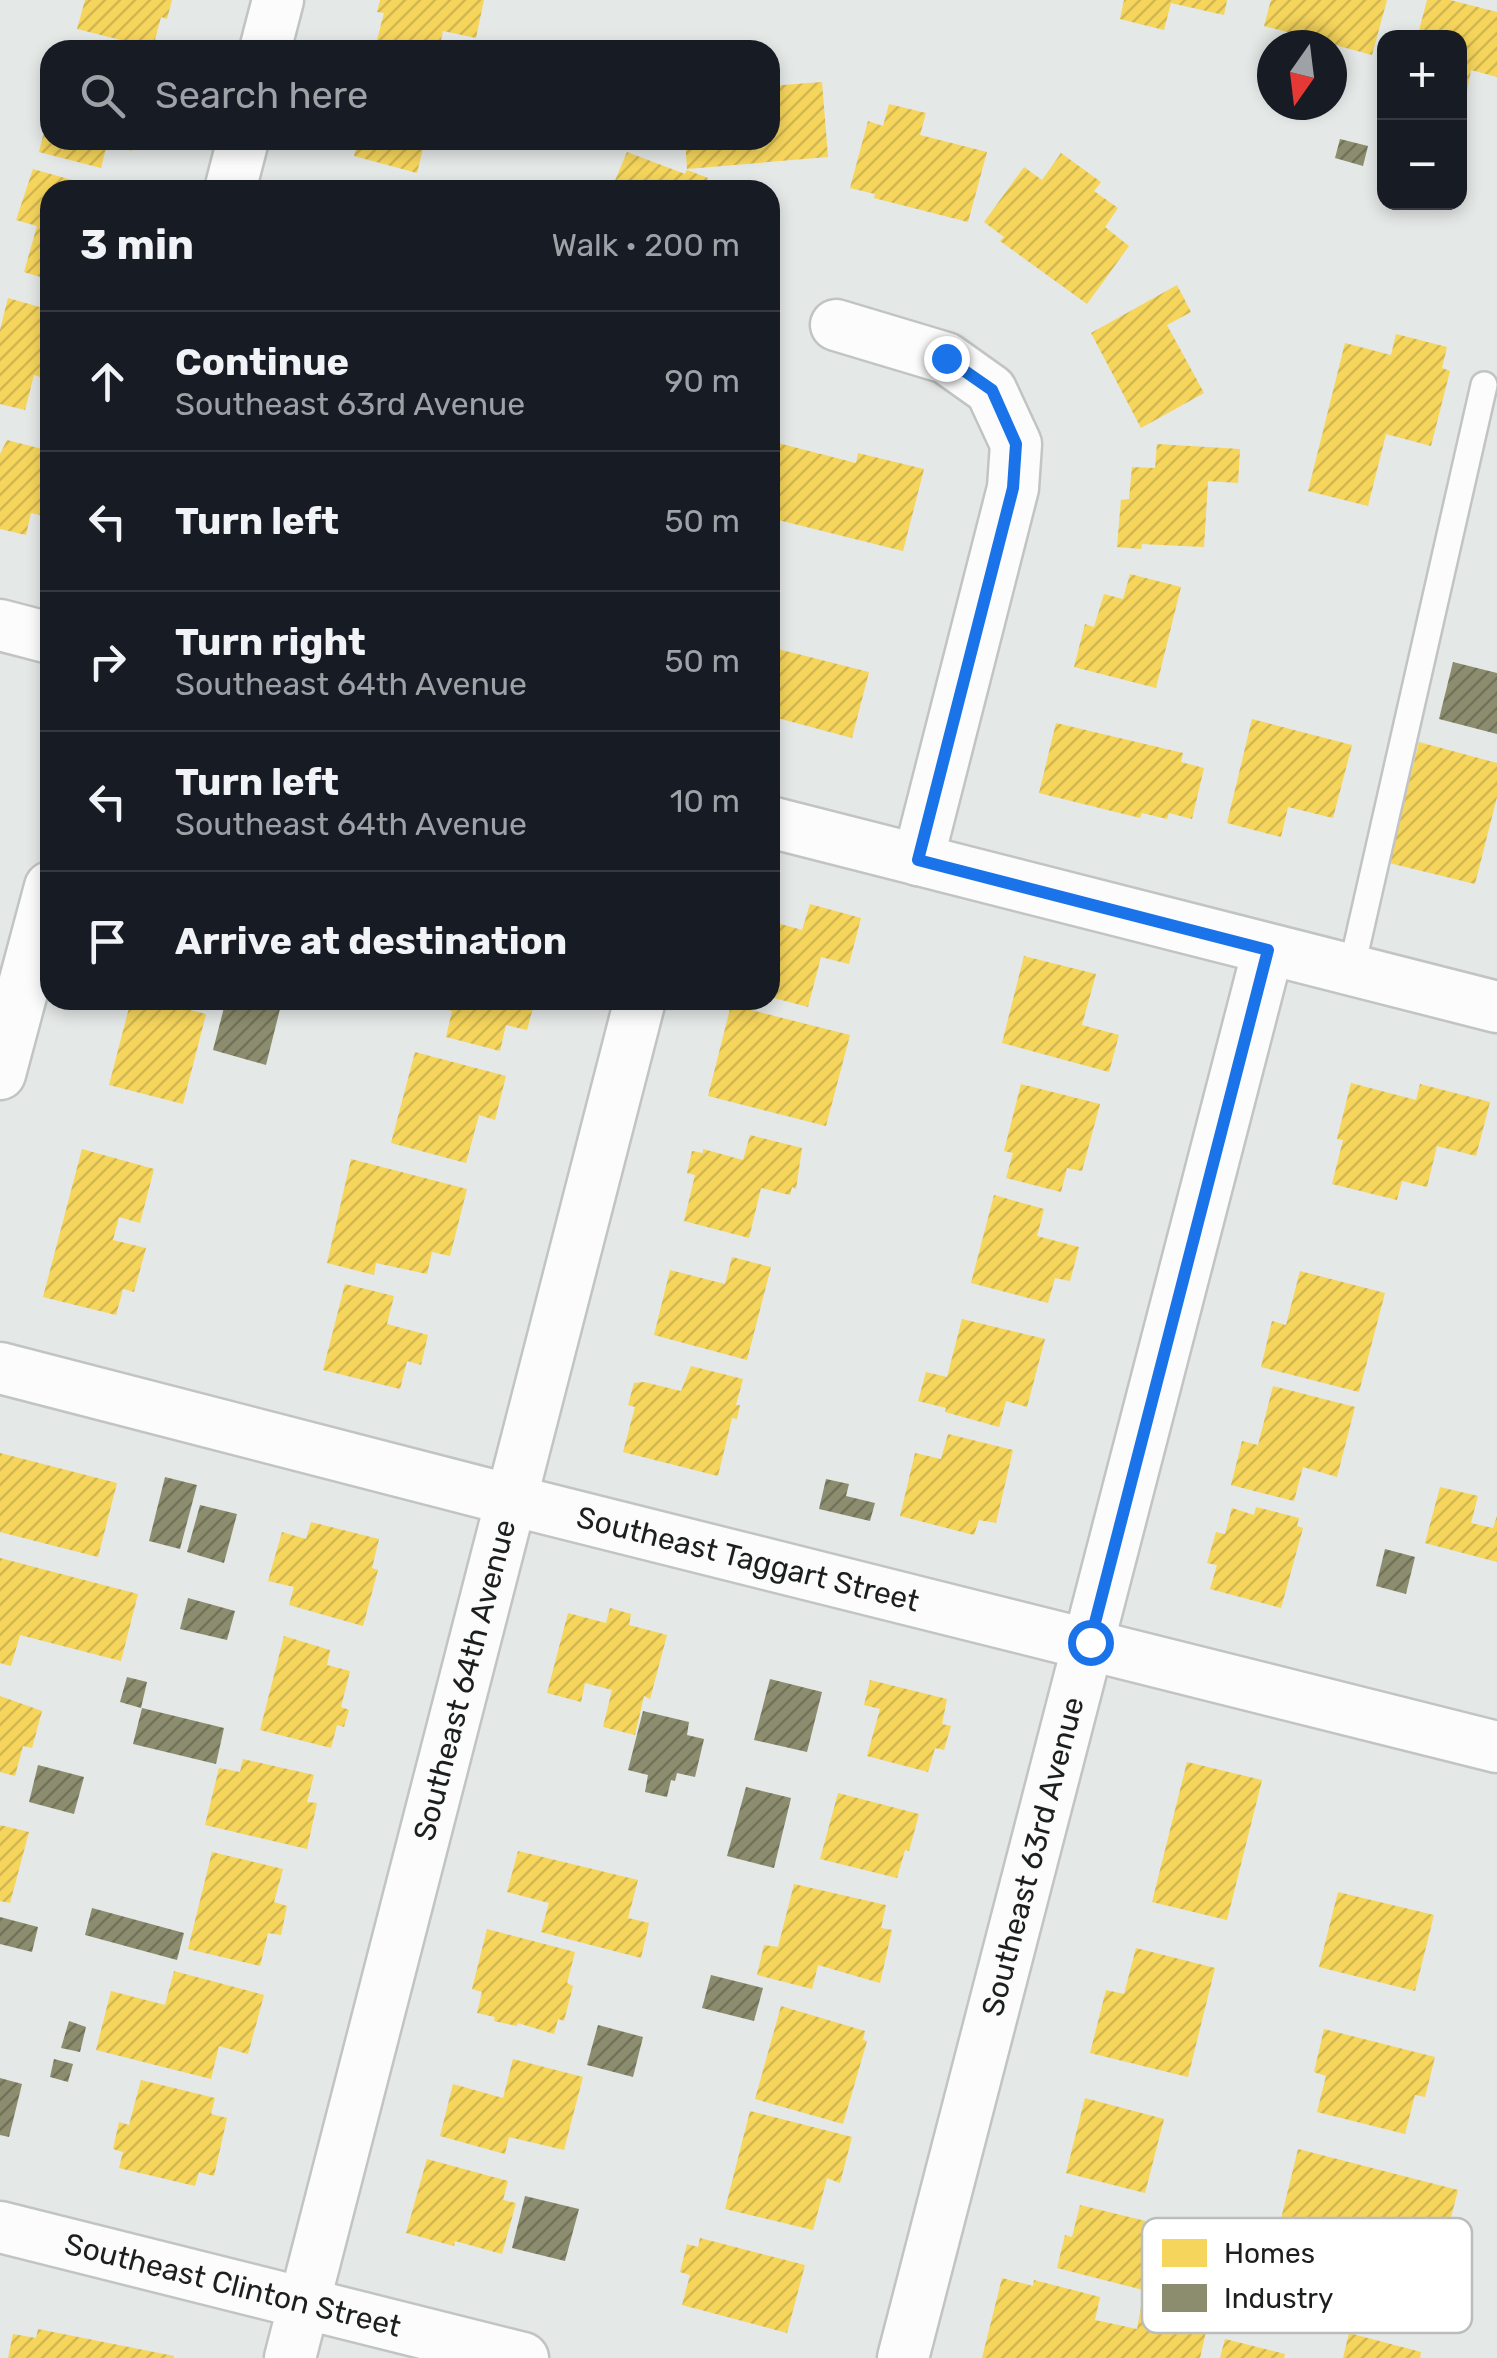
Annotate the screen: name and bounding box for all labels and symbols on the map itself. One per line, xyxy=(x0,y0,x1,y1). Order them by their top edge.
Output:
north arrow xyxy=(1257,30,1347,120)
route end xyxy=(924,336,970,382)
street label: Southeast Taggart Street xyxy=(573,1499,923,1620)
street label: Southeast 64th Avenue xyxy=(406,1516,523,1845)
route start xyxy=(1068,1620,1114,1666)
street label: Southeast 63rd Avenue xyxy=(974,1693,1092,2020)
legend xyxy=(1142,2218,1472,2333)
street label: Southeast Clinton Street xyxy=(61,2226,405,2345)
text: Homes xyxy=(1224,2237,1315,2270)
text: Industry xyxy=(1224,2282,1333,2315)

